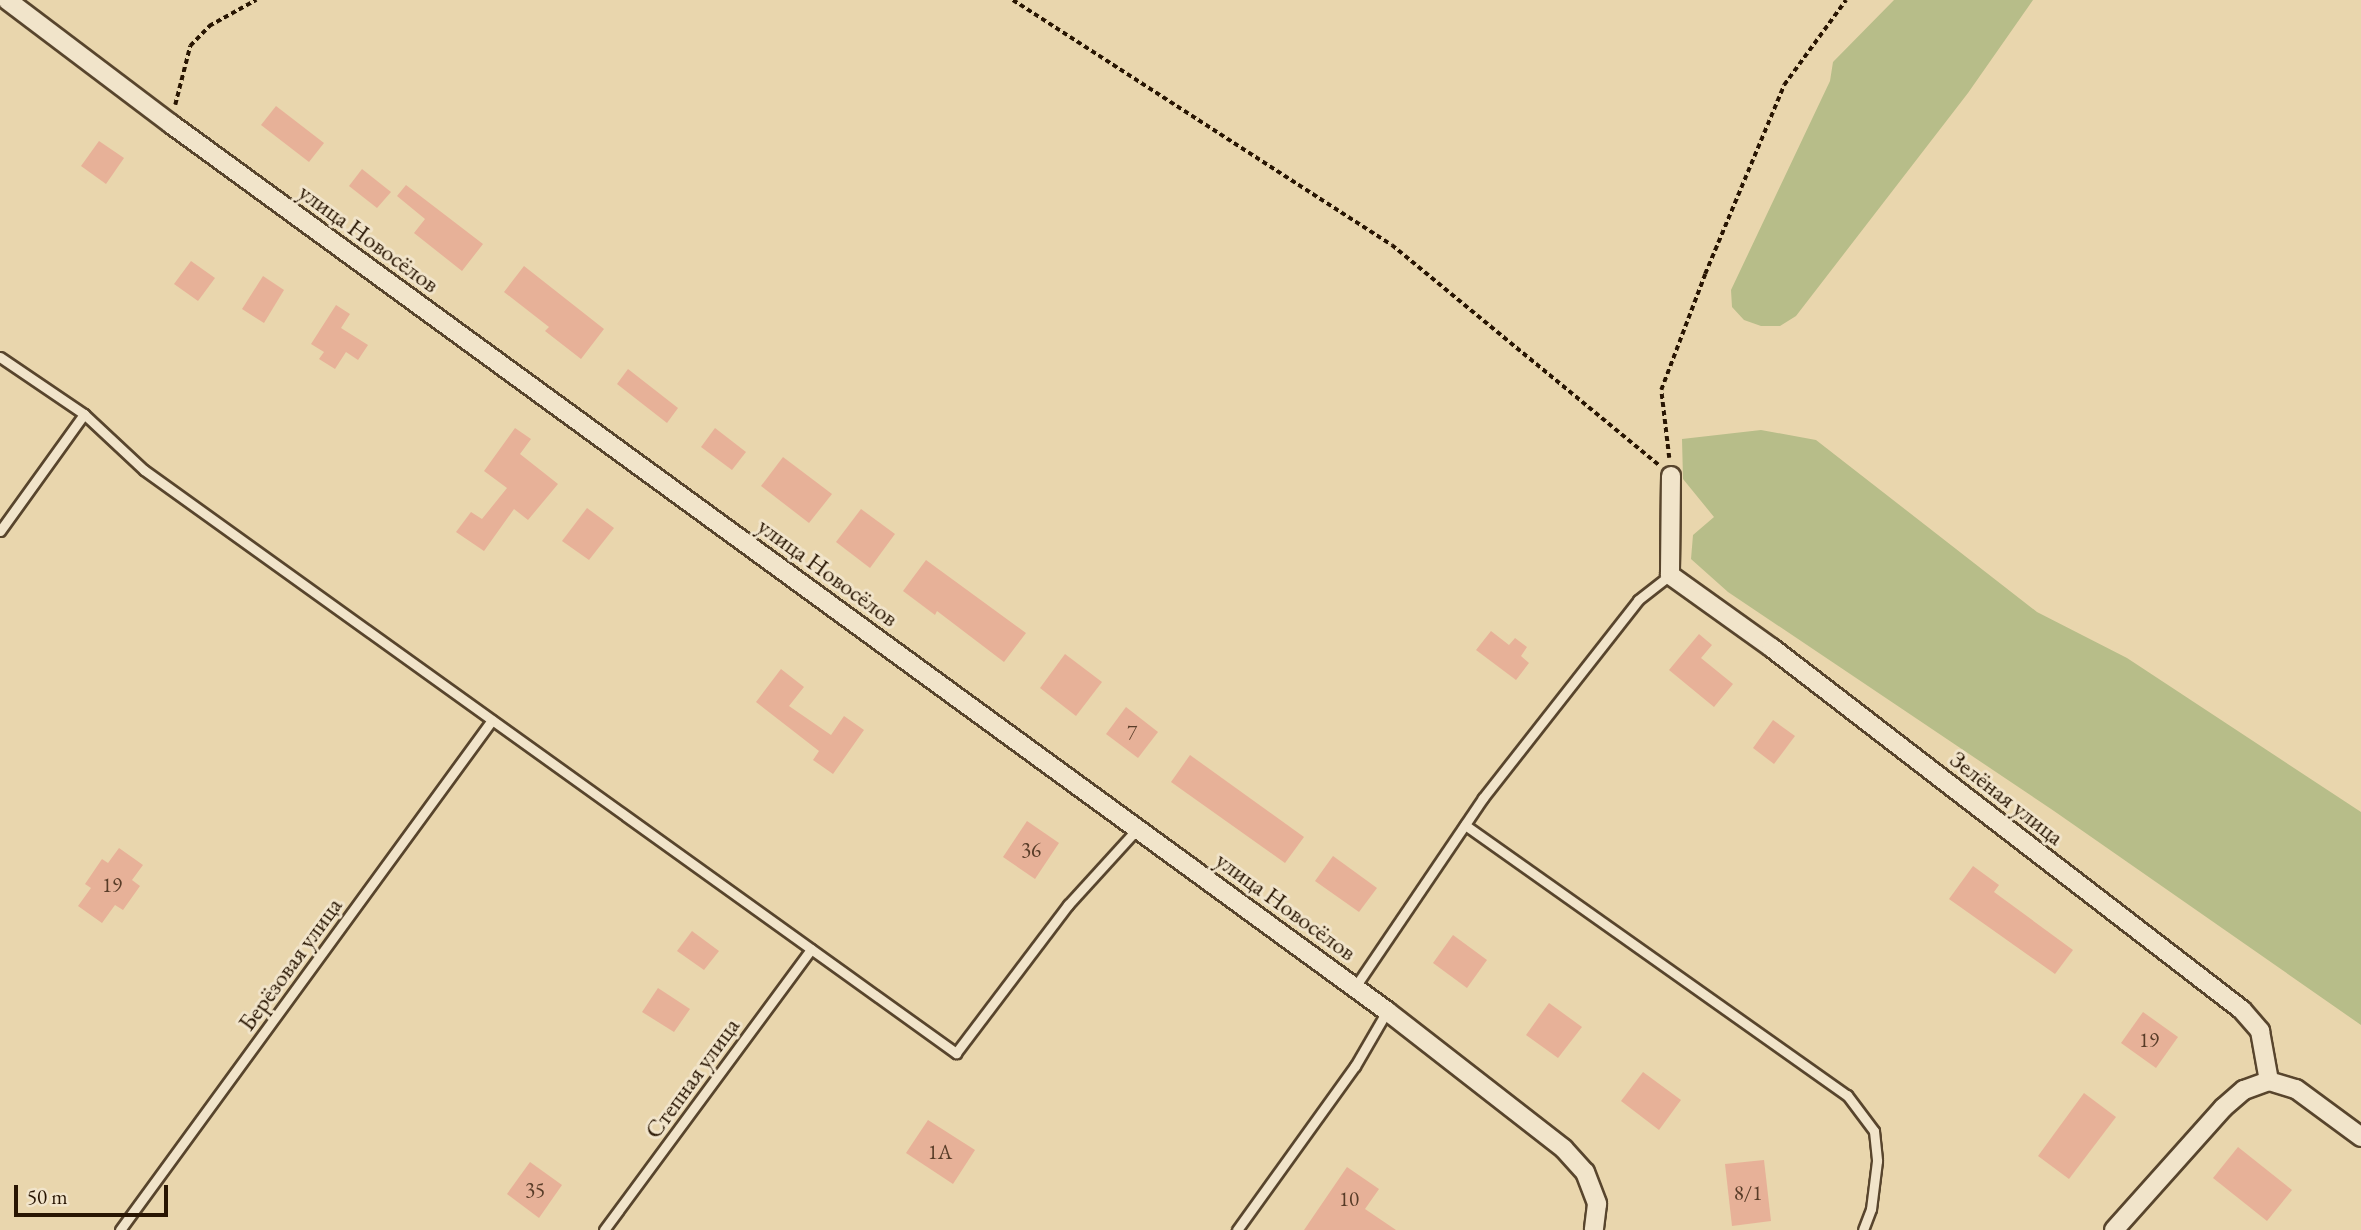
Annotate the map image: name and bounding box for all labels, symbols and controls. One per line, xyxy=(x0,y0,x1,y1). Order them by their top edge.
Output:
street label: улица Новосёлов xyxy=(293,177,445,299)
street label: улица Новосёлов xyxy=(752,511,904,633)
house number: 7 xyxy=(1127,720,1137,746)
street label: Зелёная улица xyxy=(1944,745,2070,851)
house number: 36 xyxy=(1021,837,1041,863)
street label: улица Новосёлов xyxy=(1210,845,1362,967)
house number: 19 xyxy=(102,872,122,898)
street label: Берёзовая улица xyxy=(232,892,348,1036)
street label: Степная улица xyxy=(639,1012,745,1144)
house number: 19 xyxy=(2139,1027,2159,1053)
house number: 1А xyxy=(928,1139,952,1165)
scale bar xyxy=(18,1170,172,1214)
house number: 35 xyxy=(525,1177,545,1203)
house number: 8/1 xyxy=(1734,1180,1762,1206)
text: 50 m xyxy=(27,1183,68,1210)
house number: 10 xyxy=(1339,1186,1359,1212)

